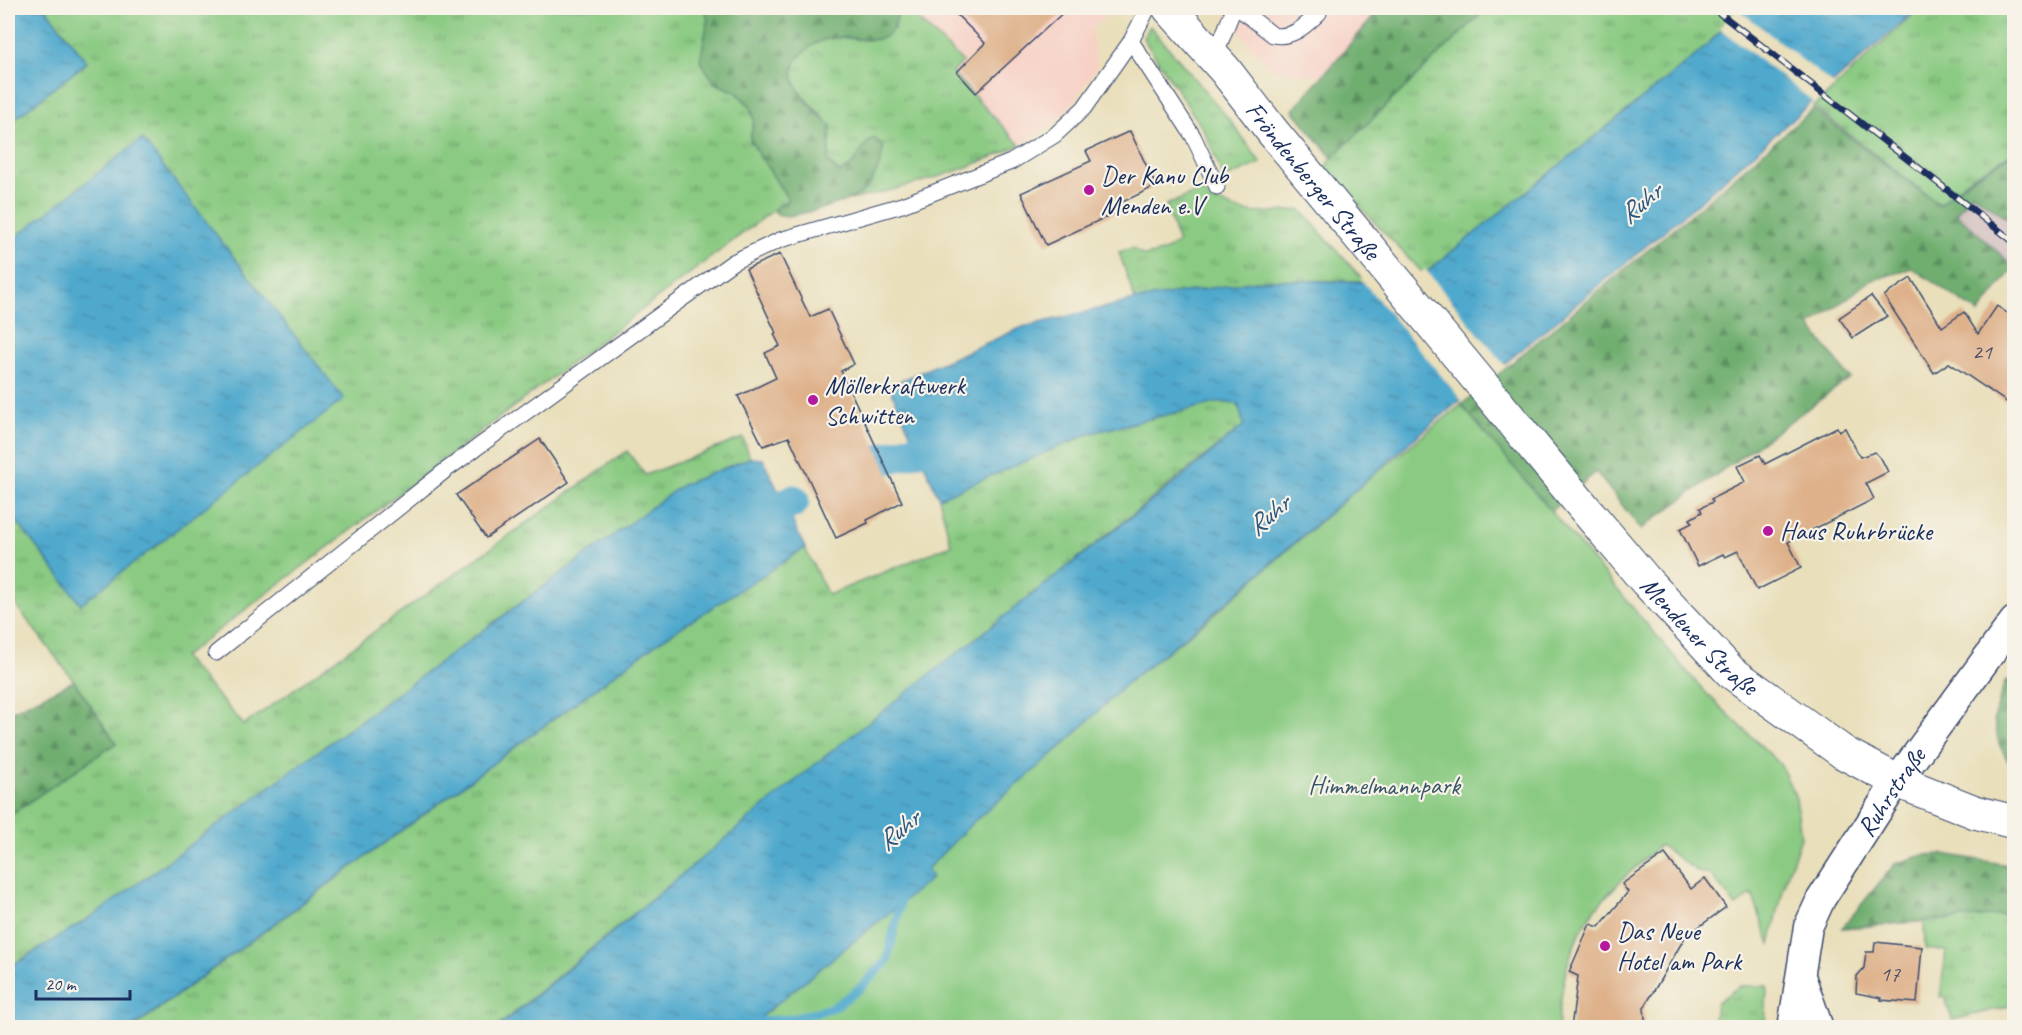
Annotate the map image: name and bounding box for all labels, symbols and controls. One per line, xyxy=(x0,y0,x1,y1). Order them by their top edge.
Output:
street label: Fröndenberger Straße xyxy=(1239,95,1390,268)
place label: Der Kanu Club Menden e.V xyxy=(1101,159,1230,222)
water label: Ruhr xyxy=(1611,172,1672,231)
marker: Der Kanu Club Menden e.V xyxy=(1082,183,1096,197)
house number: 21 xyxy=(1972,338,1993,366)
place label: Möllerkraftwerk Schwitten xyxy=(825,369,966,432)
marker: Möllerkraftwerk Schwitten xyxy=(806,393,820,407)
water label: Ruhr xyxy=(1239,484,1300,543)
place label: Haus Ruhrbrücke xyxy=(1780,515,1935,548)
marker: Haus Ruhrbrücke xyxy=(1761,524,1775,538)
street label: Mendener Straße xyxy=(1633,569,1766,704)
street label: Ruhrstraße xyxy=(1849,739,1934,843)
park label: Himmelmannpark xyxy=(1308,769,1462,802)
water label: Ruhr xyxy=(869,799,930,858)
place label: Das Neue Hotel am Park xyxy=(1617,915,1743,978)
marker: Das Neue Hotel am Park xyxy=(1598,939,1612,953)
house number: 17 xyxy=(1880,960,1901,988)
scale bar xyxy=(36,963,130,1001)
text: 20 m xyxy=(45,973,78,995)

